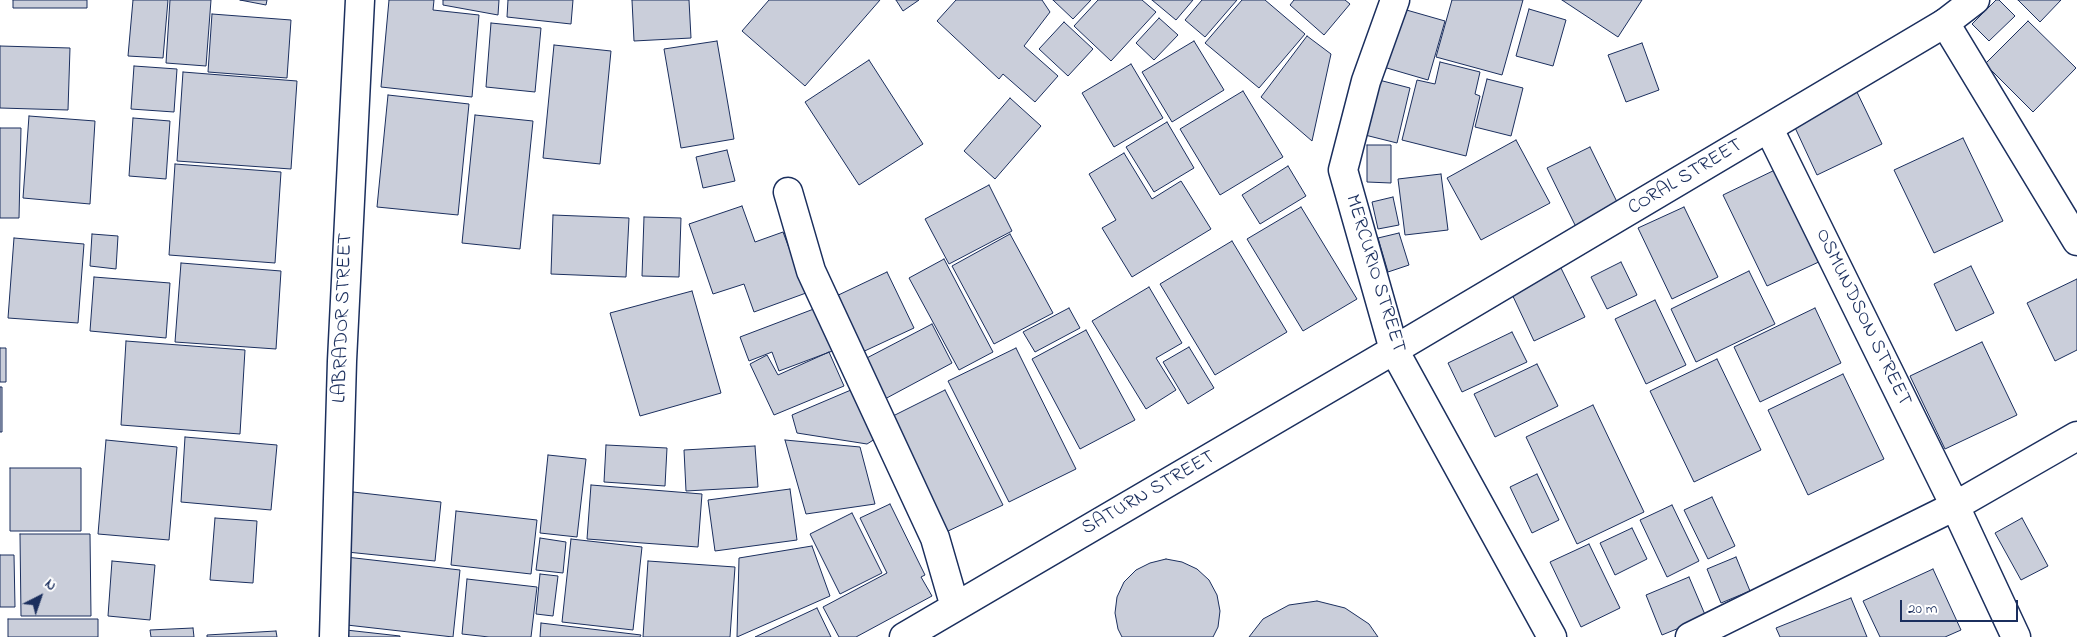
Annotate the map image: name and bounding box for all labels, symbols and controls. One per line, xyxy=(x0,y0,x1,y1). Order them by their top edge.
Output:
street label: CORAL STREET xyxy=(1624,134,1748,222)
street label: MERCURIO STREET xyxy=(1339,192,1409,356)
street label: OSMUNDSON STREET xyxy=(1809,225,1915,411)
street label: LABRADOR STREET xyxy=(329,232,359,404)
street label: SATURN STREET xyxy=(1078,446,1220,542)
north arrow xyxy=(15,572,65,622)
text: N xyxy=(40,574,61,596)
scale bar xyxy=(1902,590,2020,622)
text: 20 m xyxy=(1908,598,1937,620)

